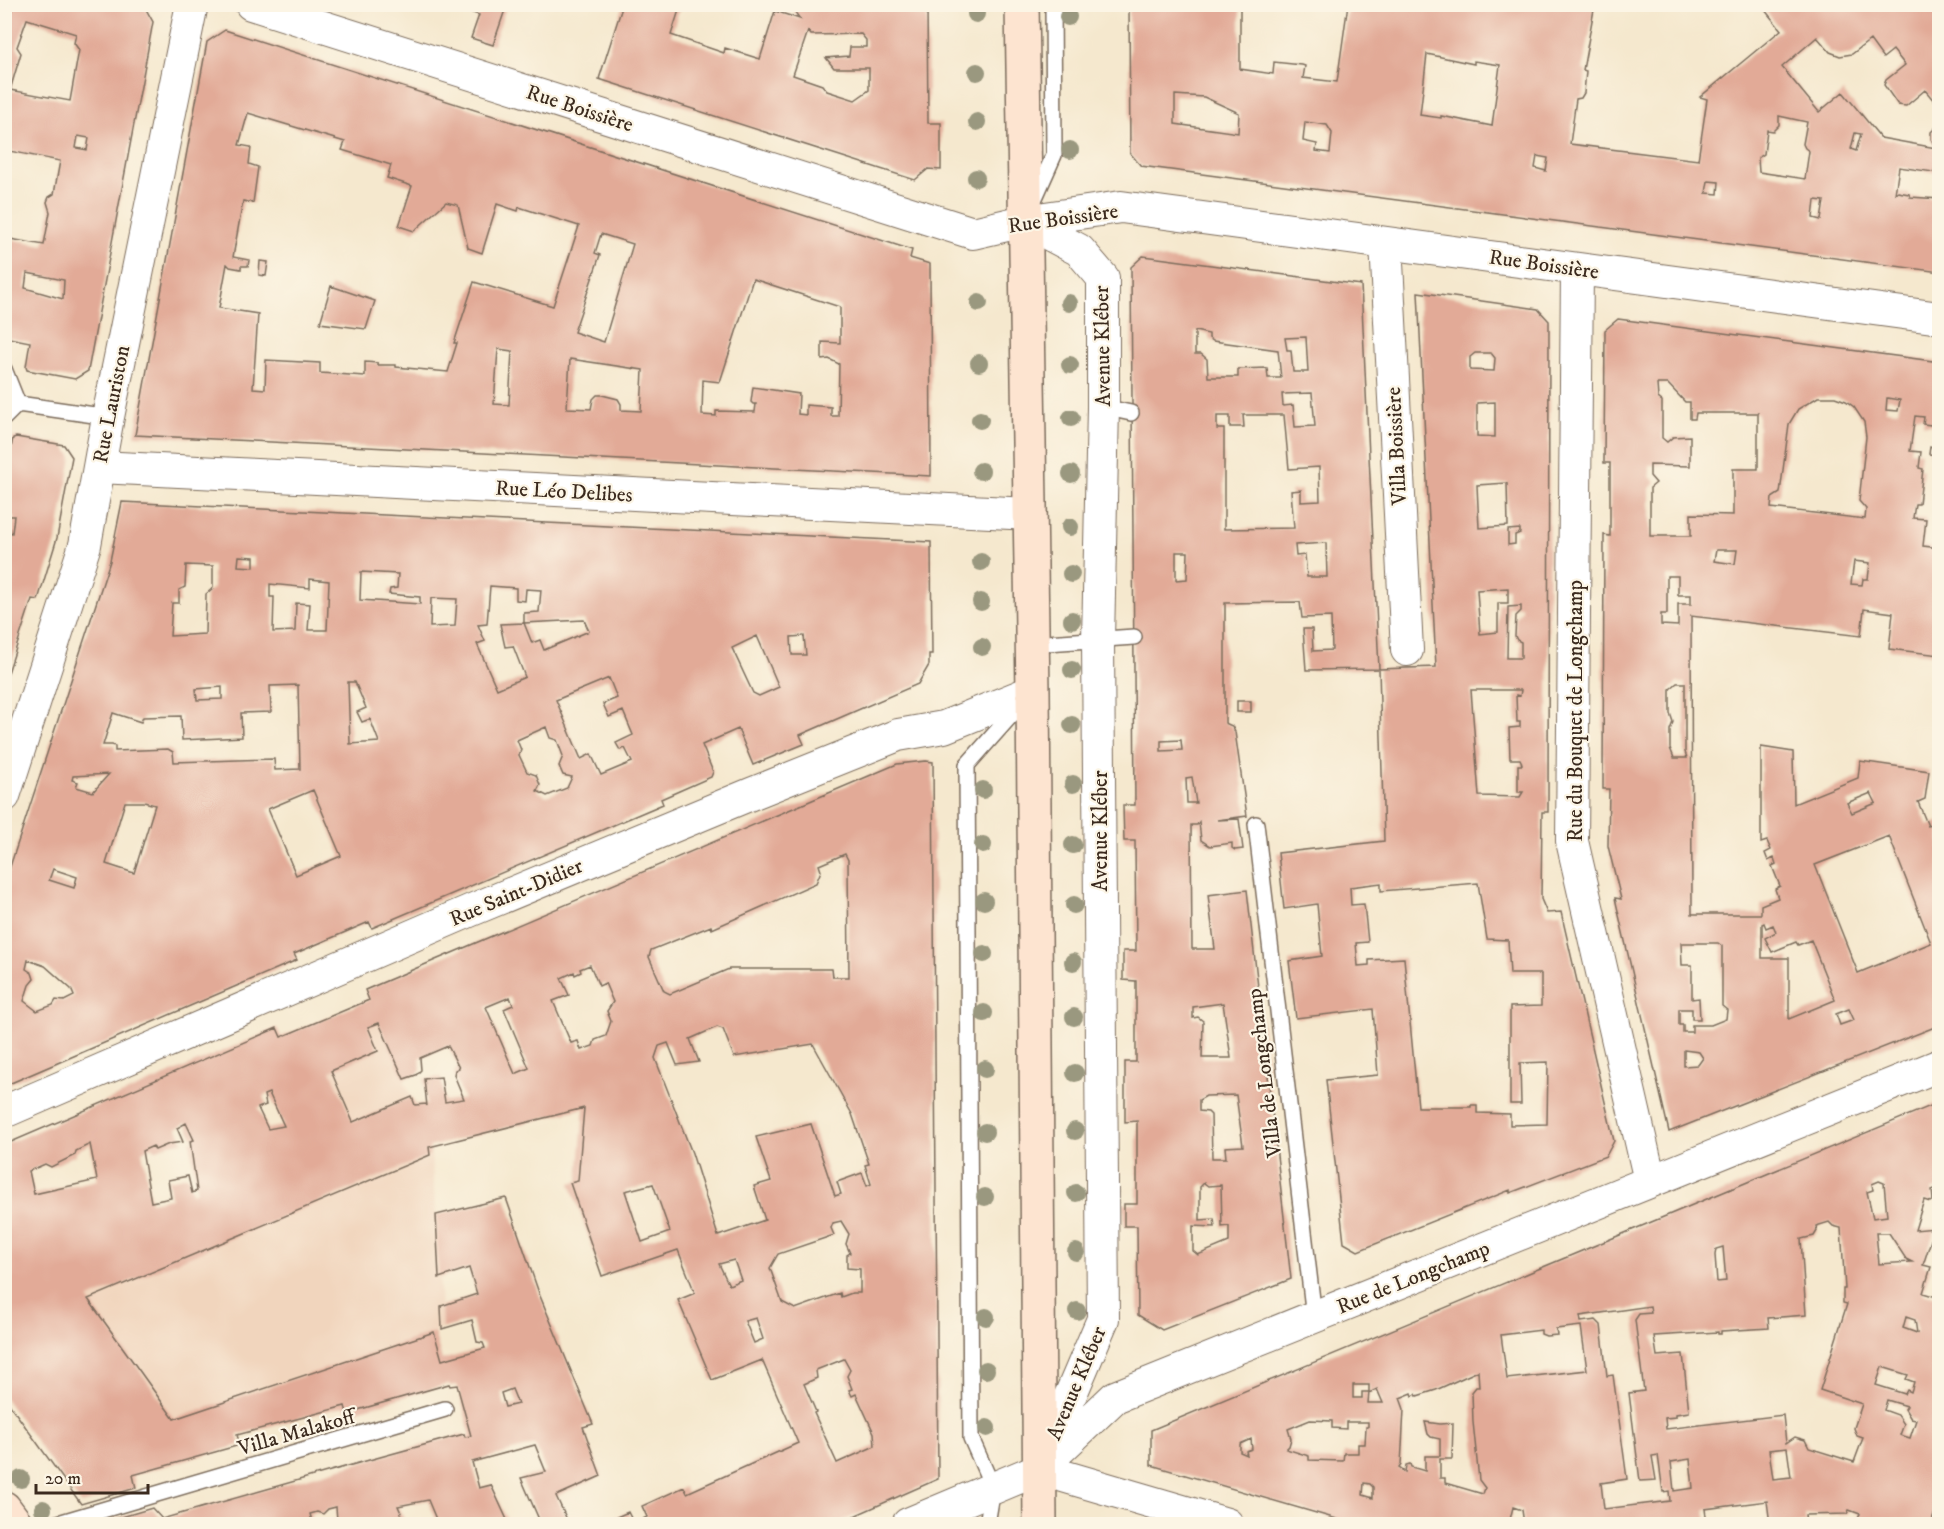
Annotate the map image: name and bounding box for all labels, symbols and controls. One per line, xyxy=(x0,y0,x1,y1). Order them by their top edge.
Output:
street label: Rue Boissière xyxy=(523,79,637,139)
street label: Rue Boissière xyxy=(1006,198,1120,240)
street label: Rue Boissière xyxy=(1487,244,1601,286)
street label: Avenue Kléber xyxy=(1089,285,1117,407)
street label: Rue Lauriston xyxy=(88,343,136,465)
street label: Villa Boissière xyxy=(1381,386,1413,507)
street label: Rue Léo Delibes xyxy=(495,475,633,509)
street label: Rue du Bouquet de Longchamp xyxy=(1563,580,1589,842)
street label: Avenue Kléber xyxy=(1088,770,1114,892)
street label: Rue Saint-Didier xyxy=(446,853,587,933)
street label: Villa de Longchamp xyxy=(1242,987,1288,1160)
street label: Rue de Longchamp xyxy=(1333,1235,1494,1320)
street label: Avenue Kléber xyxy=(1041,1322,1113,1444)
street label: Villa Malakoff xyxy=(234,1403,361,1462)
scale bar xyxy=(36,1457,148,1495)
text: 20 m xyxy=(45,1468,81,1490)

